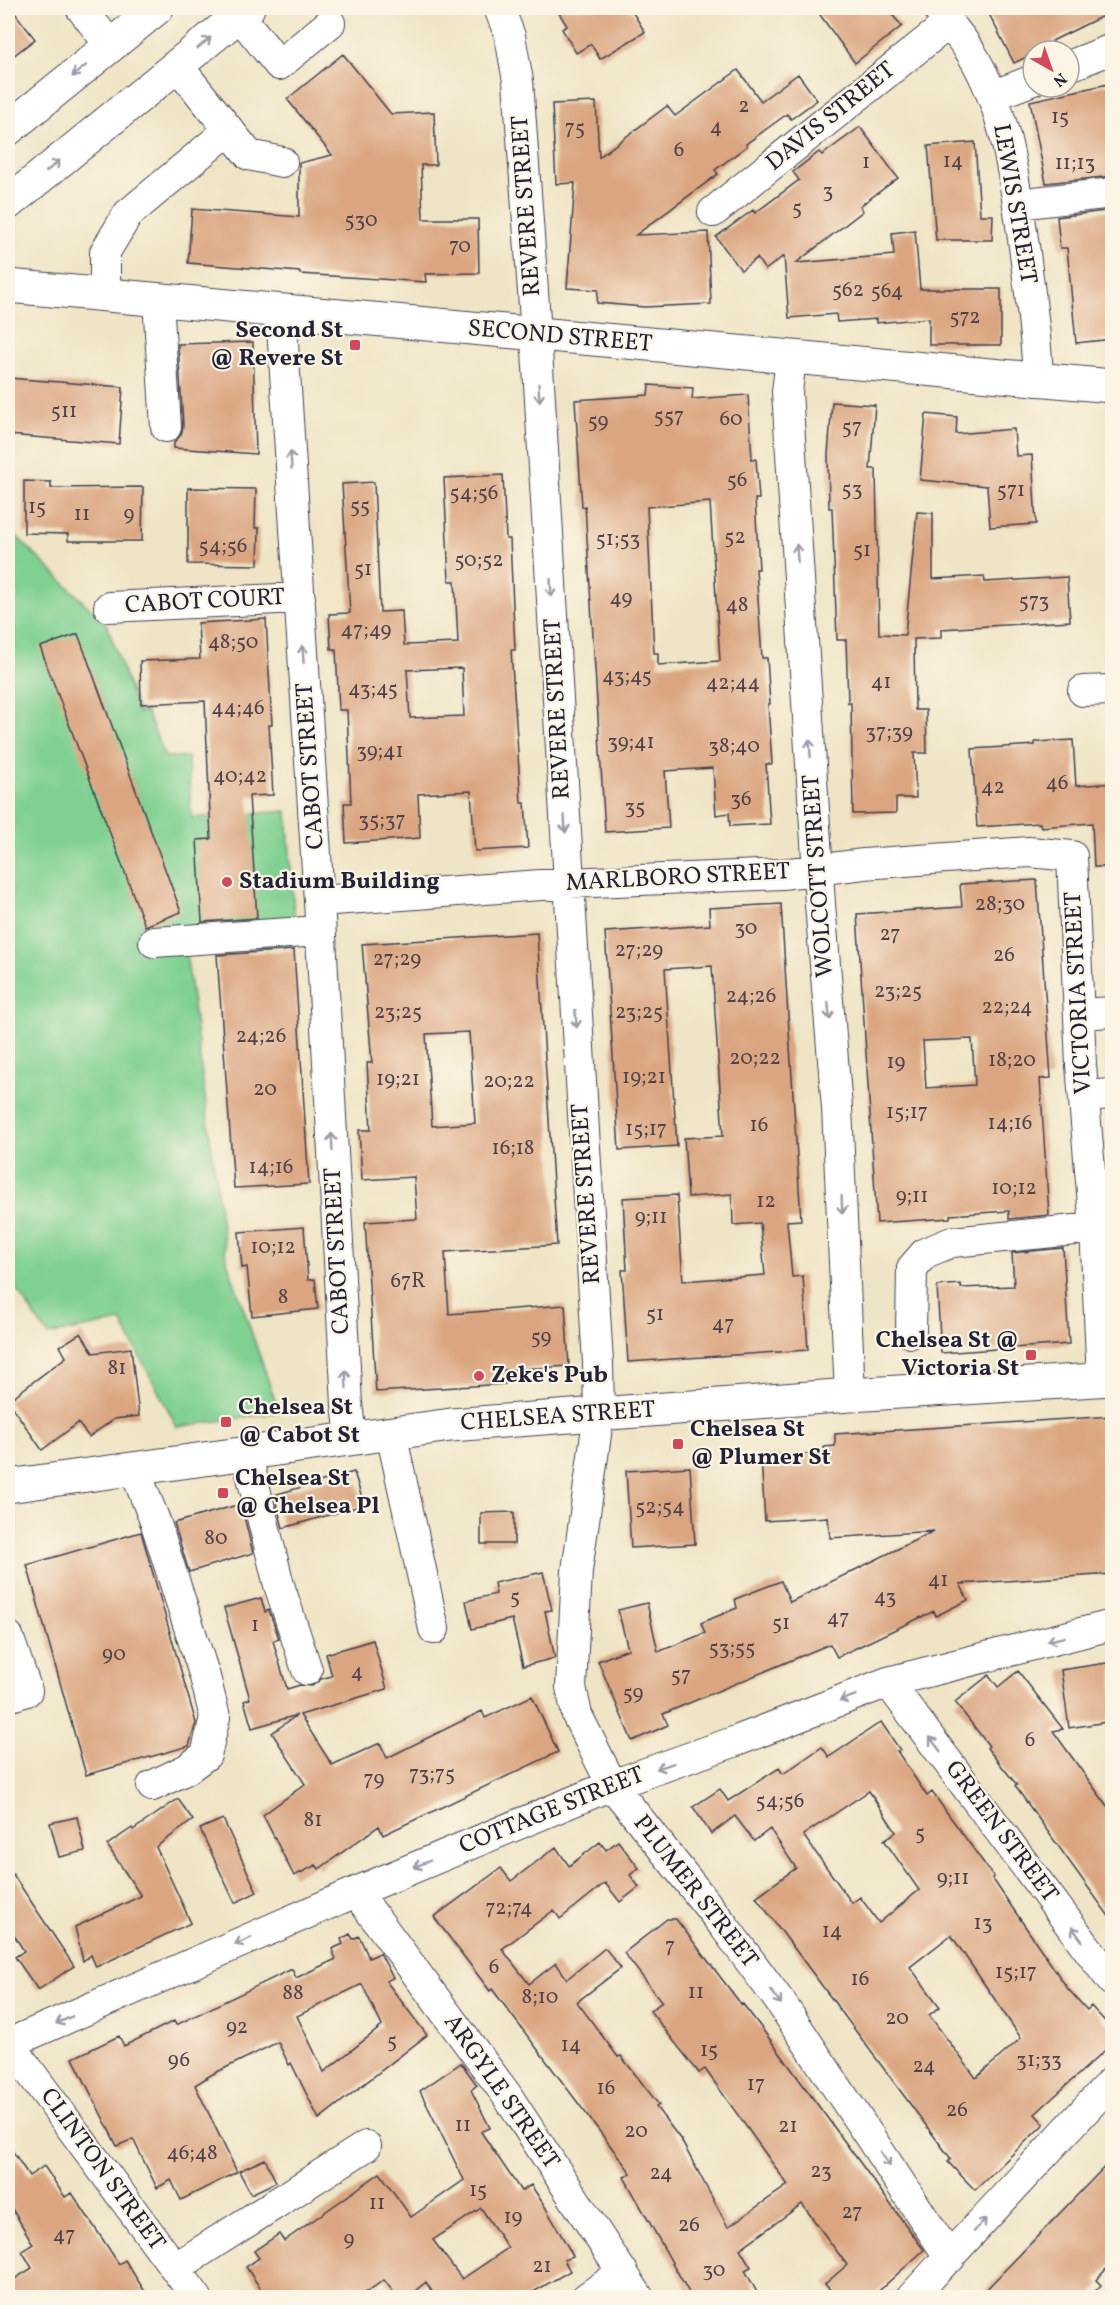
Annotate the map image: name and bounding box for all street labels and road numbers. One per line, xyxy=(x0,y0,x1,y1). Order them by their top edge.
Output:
street label: DAVIS STREET xyxy=(759,54,903,180)
street label: REVERE STREET xyxy=(504,114,550,298)
street label: LEWIS STREET xyxy=(983,121,1045,287)
street label: SECOND STREET xyxy=(466,312,654,362)
street label: CABOT COURT xyxy=(124,581,286,623)
street label: REVERE STREET xyxy=(536,618,580,800)
street label: CABOT STREET xyxy=(288,682,334,850)
street label: WOLCOTT STREET xyxy=(795,773,843,979)
street label: MARLBORO STREET xyxy=(565,855,791,901)
street label: VICTORIA STREET xyxy=(1057,891,1101,1095)
street label: REVERE STREET xyxy=(564,1102,610,1286)
street label: CABOT STREET xyxy=(317,1167,359,1335)
street label: CHELSEA STREET xyxy=(459,1393,657,1441)
street label: GREEN STREET xyxy=(936,1754,1066,1910)
street label: COTTAGE STREET xyxy=(454,1758,650,1864)
street label: PLUMER STREET xyxy=(624,1808,766,1976)
street label: ARGYLE STREET xyxy=(435,2008,567,2176)
street label: CLINTON STREET xyxy=(31,2082,173,2258)

